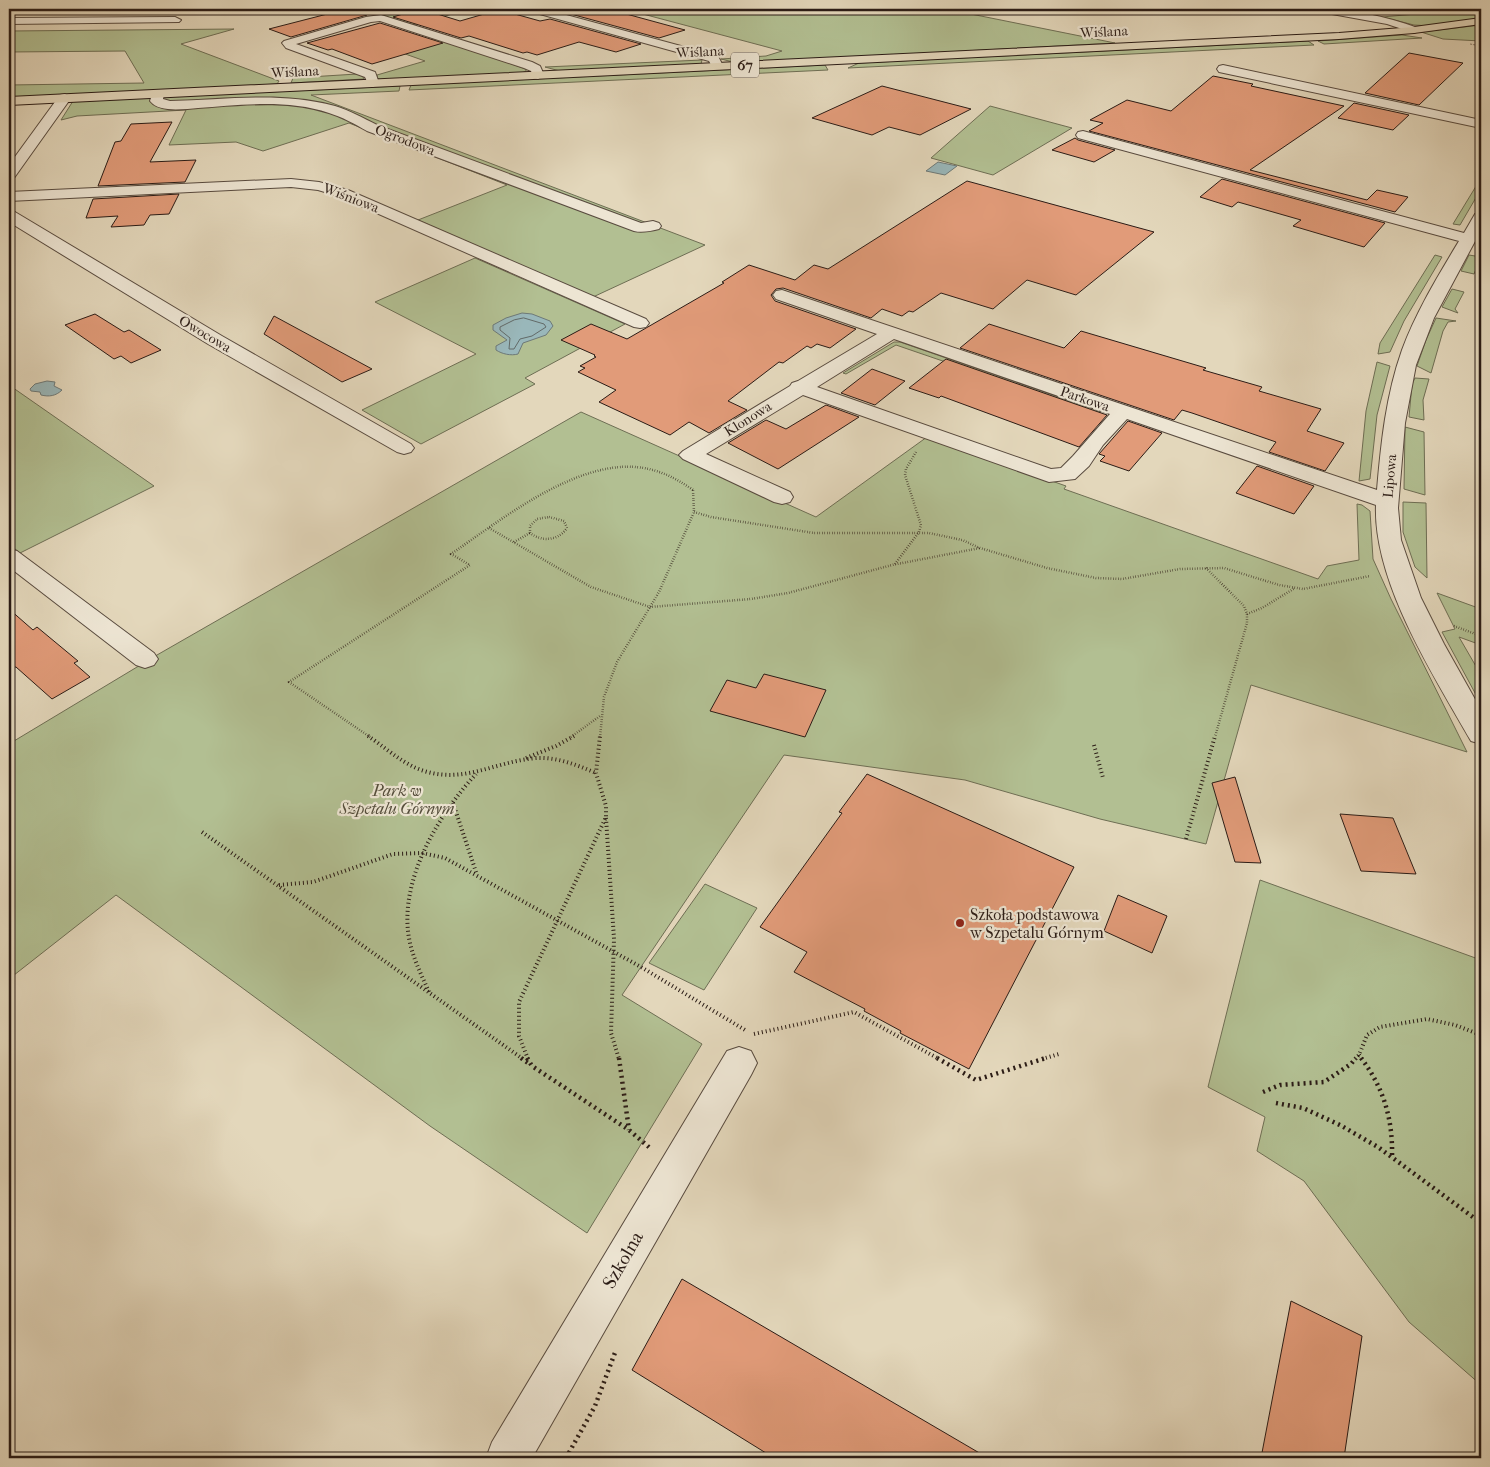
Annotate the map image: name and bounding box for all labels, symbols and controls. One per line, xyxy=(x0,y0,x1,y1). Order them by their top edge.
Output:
street label: Wiślana xyxy=(1079,22,1129,42)
street label: Wiślana xyxy=(675,42,725,62)
road number: 67 xyxy=(731,52,759,78)
street label: Wiślana xyxy=(270,62,320,82)
street label: Ogrodowa xyxy=(373,121,438,159)
street label: Wiśniowa xyxy=(320,179,382,217)
street label: Owocowa xyxy=(176,312,235,357)
street label: Parkowa xyxy=(1058,383,1112,416)
street label: Klonowa xyxy=(721,398,775,440)
street label: Lipowa xyxy=(1380,453,1400,499)
park label: Park w Szpetalu Górnym xyxy=(339,781,455,818)
place label: Szkoła podstawowa w Szpetalu Górnym xyxy=(969,905,1105,942)
marker: Szkoła podstawowa w Szpetalu Górnym xyxy=(954,917,966,929)
street label: Szkolna xyxy=(598,1227,648,1292)

